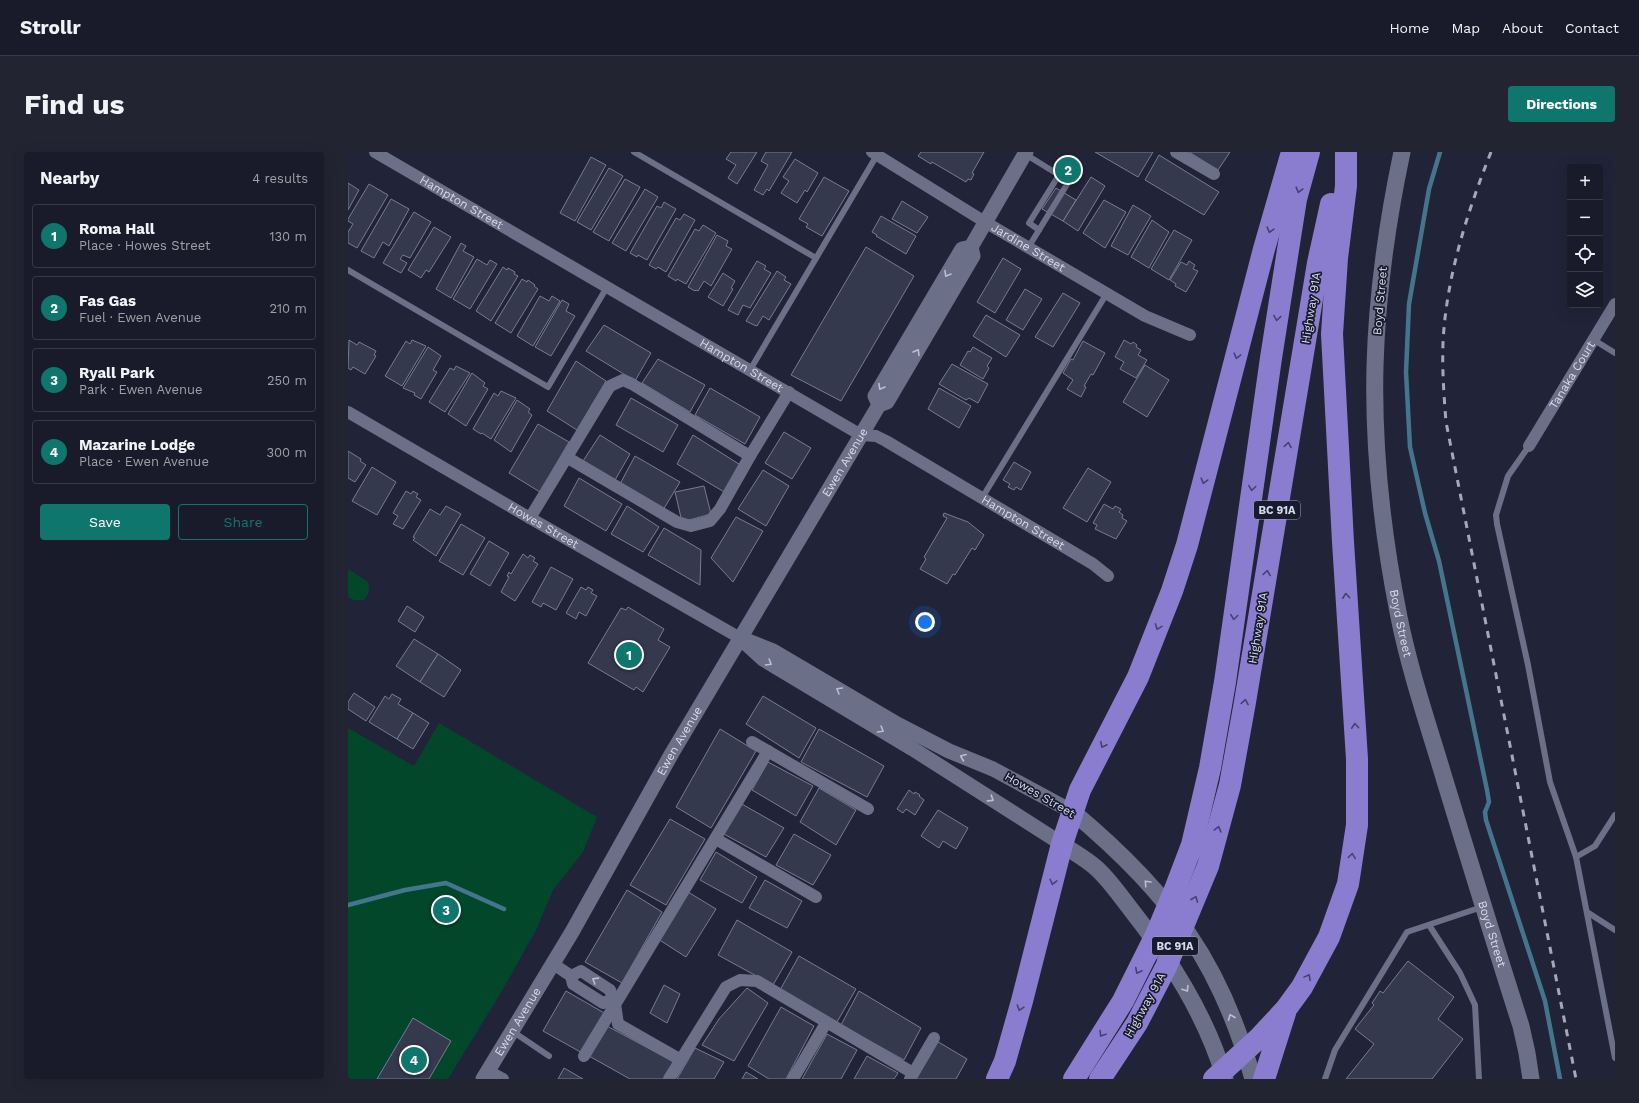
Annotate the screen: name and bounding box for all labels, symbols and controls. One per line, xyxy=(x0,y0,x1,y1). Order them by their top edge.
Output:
text: Strollr xyxy=(20,16,81,39)
text: Home xyxy=(1389,20,1429,36)
text: Map xyxy=(1451,20,1480,36)
text: About xyxy=(1502,20,1543,36)
text: Contact xyxy=(1565,20,1619,36)
button: Directions xyxy=(1508,86,1615,122)
text: Find us xyxy=(24,88,124,121)
pin: 2 xyxy=(1055,155,1081,185)
map controls xyxy=(1567,164,1603,308)
button: + xyxy=(1567,164,1603,200)
text: Nearby xyxy=(40,168,99,188)
text: 4 results xyxy=(252,171,308,186)
street label: Hampton Street xyxy=(417,173,506,232)
one-way arrow xyxy=(1295,186,1304,193)
button: − xyxy=(1567,200,1603,236)
text: Roma Hall xyxy=(79,220,155,238)
street label: Jardine Street xyxy=(989,220,1068,275)
one-way arrow xyxy=(1266,226,1275,233)
text: 1 xyxy=(51,229,57,244)
text: 130 m xyxy=(269,229,307,244)
button: locate xyxy=(1567,236,1603,272)
text: Place · Howes Street xyxy=(79,238,210,253)
street label: Boyd Street xyxy=(1370,266,1390,336)
one-way arrow xyxy=(944,270,951,278)
street label: Highway 91A xyxy=(1298,271,1324,345)
button: layers xyxy=(1567,272,1603,308)
text: Fas Gas xyxy=(79,292,136,310)
text: 2 xyxy=(50,301,58,316)
text: 210 m xyxy=(269,301,307,316)
text: Fuel · Ewen Avenue xyxy=(79,310,201,325)
one-way arrow xyxy=(1273,315,1282,321)
street label: Hampton Street xyxy=(697,336,786,395)
street label: Tanaka Court xyxy=(1546,339,1598,411)
one-way arrow xyxy=(912,349,919,356)
one-way arrow xyxy=(1233,352,1241,359)
text: Ryall Park xyxy=(79,364,154,382)
text: 3 xyxy=(50,373,58,388)
text: 250 m xyxy=(267,373,307,388)
text: Park · Ewen Avenue xyxy=(79,382,203,397)
one-way arrow xyxy=(878,383,885,390)
street label: Ewen Avenue xyxy=(819,425,871,499)
text: Mazarine Lodge xyxy=(79,436,195,454)
one-way arrow xyxy=(1283,442,1292,448)
text: 4 xyxy=(50,445,58,460)
text: 300 m xyxy=(266,445,307,460)
text: Place · Ewen Avenue xyxy=(79,454,209,469)
one-way arrow xyxy=(1200,478,1209,485)
one-way arrow xyxy=(1248,485,1257,491)
street label: Hampton Street xyxy=(979,492,1067,553)
street label: Howes Street xyxy=(506,500,581,551)
road number: BC 91A xyxy=(1254,501,1300,519)
button: Save xyxy=(40,504,170,540)
button: Share xyxy=(178,504,308,540)
one-way arrow xyxy=(1262,570,1271,576)
street label: Boyd Street xyxy=(1387,588,1415,659)
street label: Highway 91A xyxy=(1245,591,1271,665)
one-way arrow xyxy=(1342,593,1351,599)
your location xyxy=(915,612,935,632)
one-way arrow xyxy=(1230,614,1239,620)
one-way arrow xyxy=(1154,624,1162,631)
pin: 1 xyxy=(616,640,642,670)
one-way arrow xyxy=(765,658,772,666)
one-way arrow xyxy=(836,687,843,694)
one-way arrow xyxy=(1241,698,1249,705)
street label: Ewen Avenue xyxy=(654,704,705,778)
one-way arrow xyxy=(1350,723,1359,729)
one-way arrow xyxy=(877,725,884,733)
one-way arrow xyxy=(1100,741,1108,748)
one-way arrow xyxy=(960,753,967,761)
street label: Howes Street xyxy=(1002,769,1078,821)
one-way arrow xyxy=(987,794,994,802)
one-way arrow xyxy=(1213,825,1222,832)
one-way arrow xyxy=(1347,853,1356,859)
one-way arrow xyxy=(1049,879,1057,885)
one-way arrow xyxy=(1145,880,1152,888)
pin: 3 xyxy=(433,895,459,925)
one-way arrow xyxy=(1190,895,1198,903)
street label: Boyd Street xyxy=(1475,899,1509,969)
road number: BC 91A xyxy=(1152,937,1198,955)
one-way arrow xyxy=(1135,967,1143,974)
street label: Highway 91A xyxy=(1121,970,1169,1040)
one-way arrow xyxy=(1303,974,1310,981)
one-way arrow xyxy=(592,978,599,985)
street label: Ewen Avenue xyxy=(492,985,544,1059)
one-way arrow xyxy=(1181,985,1189,992)
one-way arrow xyxy=(1016,1004,1025,1011)
one-way arrow xyxy=(1228,1014,1236,1021)
one-way arrow xyxy=(1099,1030,1107,1037)
pin: 4 xyxy=(401,1045,427,1075)

